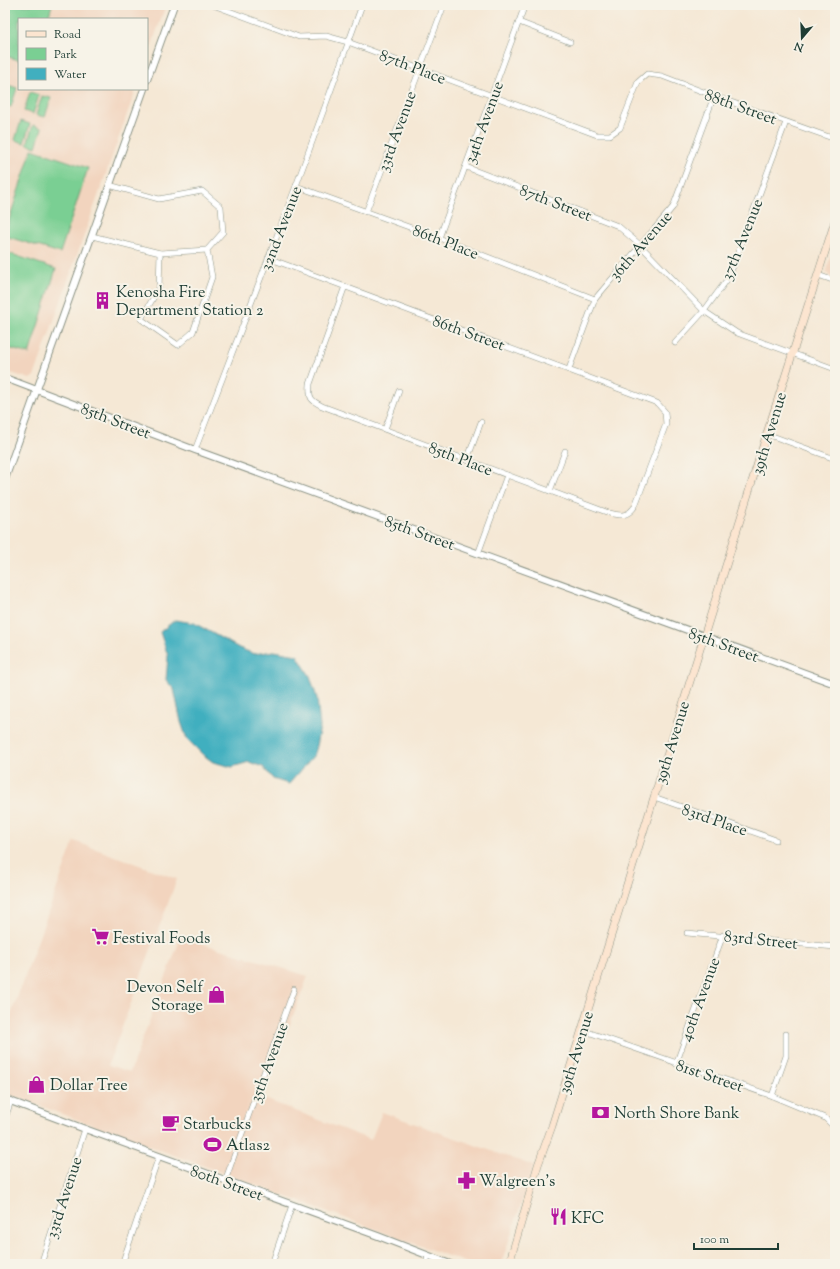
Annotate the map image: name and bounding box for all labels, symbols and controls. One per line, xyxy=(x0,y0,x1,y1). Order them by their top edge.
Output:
legend xyxy=(18,18,148,90)
north arrow xyxy=(782,18,822,58)
text: Road xyxy=(54,26,81,44)
text: N xyxy=(792,37,807,56)
street label: 87th Place xyxy=(375,45,449,92)
text: Park xyxy=(54,46,77,64)
text: Water xyxy=(54,66,87,84)
street label: 34th Avenue xyxy=(460,78,511,167)
street label: 88th Street xyxy=(701,85,780,132)
street label: 33rd Avenue xyxy=(373,88,424,176)
street label: 87th Street xyxy=(516,180,595,229)
street label: 32nd Avenue xyxy=(256,183,309,275)
street label: 37th Avenue xyxy=(717,196,770,284)
street label: 36th Avenue xyxy=(605,207,679,287)
street label: 86th Place xyxy=(409,220,482,267)
place label: Kenosha Fire Department Station 2 xyxy=(116,282,264,323)
building icon: Kenosha Fire Department Station 2 xyxy=(93,290,113,310)
street label: 86th Street xyxy=(429,311,508,358)
street label: 39th Avenue xyxy=(747,389,794,478)
street label: 85th Street xyxy=(77,399,154,446)
street label: 85th Place xyxy=(425,438,496,483)
street label: 85th Street xyxy=(381,511,458,558)
street label: 85th Street xyxy=(685,623,762,670)
street label: 39th Avenue xyxy=(650,698,697,787)
street label: 83rd Place xyxy=(678,799,750,843)
street label: 83rd Street xyxy=(723,926,799,957)
supermarket icon: Festival Foods xyxy=(90,927,110,947)
place label: Festival Foods xyxy=(113,928,210,951)
street label: 40th Avenue xyxy=(675,955,727,1045)
place label: Devon Self Storage xyxy=(127,977,204,1018)
shop icon: Devon Self Storage xyxy=(206,985,226,1005)
street label: 39th Avenue xyxy=(554,1008,601,1097)
street label: 35th Avenue xyxy=(245,1020,295,1106)
street label: 81st Street xyxy=(672,1055,746,1100)
shop icon: Dollar Tree xyxy=(27,1074,47,1094)
place label: Dollar Tree xyxy=(50,1075,128,1098)
bank icon: North Shore Bank xyxy=(591,1102,611,1122)
place label: North Shore Bank xyxy=(614,1103,740,1126)
cafe icon: Starbucks xyxy=(160,1113,180,1133)
place label: Starbucks xyxy=(183,1114,251,1137)
sports icon: Atlas2 xyxy=(203,1134,223,1154)
place label: Atlas2 xyxy=(226,1135,270,1158)
street label: 33rd Avenue xyxy=(41,1154,89,1242)
street label: 80th Street xyxy=(187,1161,266,1208)
pharmacy icon: Walgreen's xyxy=(456,1170,476,1190)
place label: Walgreen's xyxy=(479,1171,555,1194)
restaurant icon: KFC xyxy=(548,1207,568,1227)
place label: KFC xyxy=(571,1208,604,1231)
scale bar xyxy=(694,1225,778,1251)
text: 100 m xyxy=(700,1231,729,1249)

